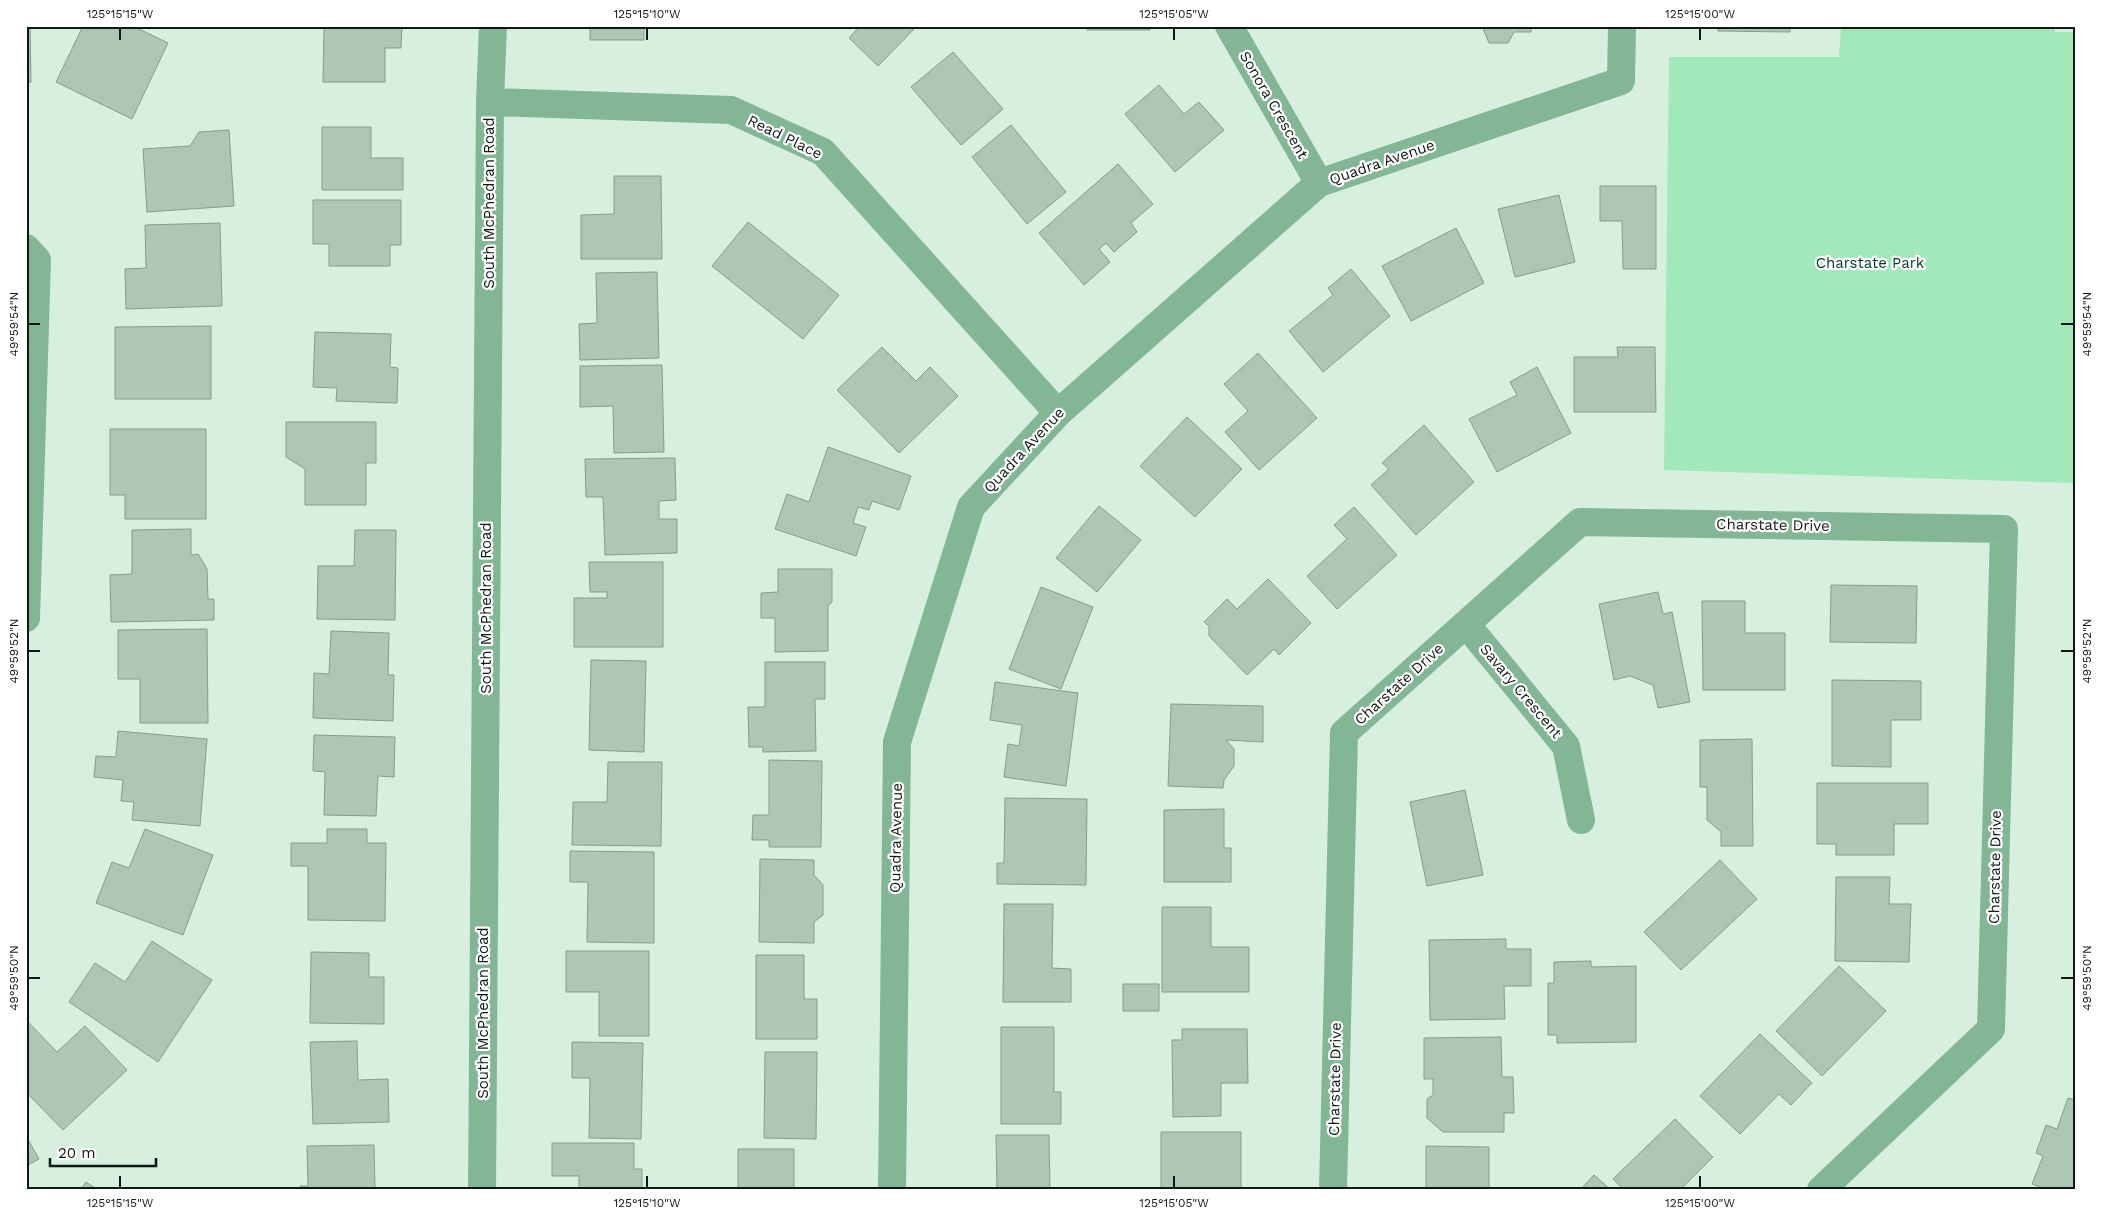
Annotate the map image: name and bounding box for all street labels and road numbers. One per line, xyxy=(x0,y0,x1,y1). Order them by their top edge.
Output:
street label: Sonora Crescent xyxy=(1236,48,1312,163)
street label: Read Place xyxy=(745,111,825,163)
street label: South McPhedran Road xyxy=(480,117,498,289)
street label: Quadra Avenue xyxy=(1327,136,1437,188)
street label: Quadra Avenue xyxy=(980,404,1068,496)
street label: Charstate Drive xyxy=(1716,515,1830,535)
street label: South McPhedran Road xyxy=(477,522,495,694)
street label: Charstate Drive xyxy=(1351,639,1447,729)
street label: Savary Crescent xyxy=(1476,640,1566,742)
street label: Quadra Avenue xyxy=(886,783,906,893)
street label: Charstate Drive xyxy=(1985,810,2005,924)
street label: South McPhedran Road xyxy=(474,927,492,1099)
street label: Charstate Drive xyxy=(1325,1022,1345,1136)

